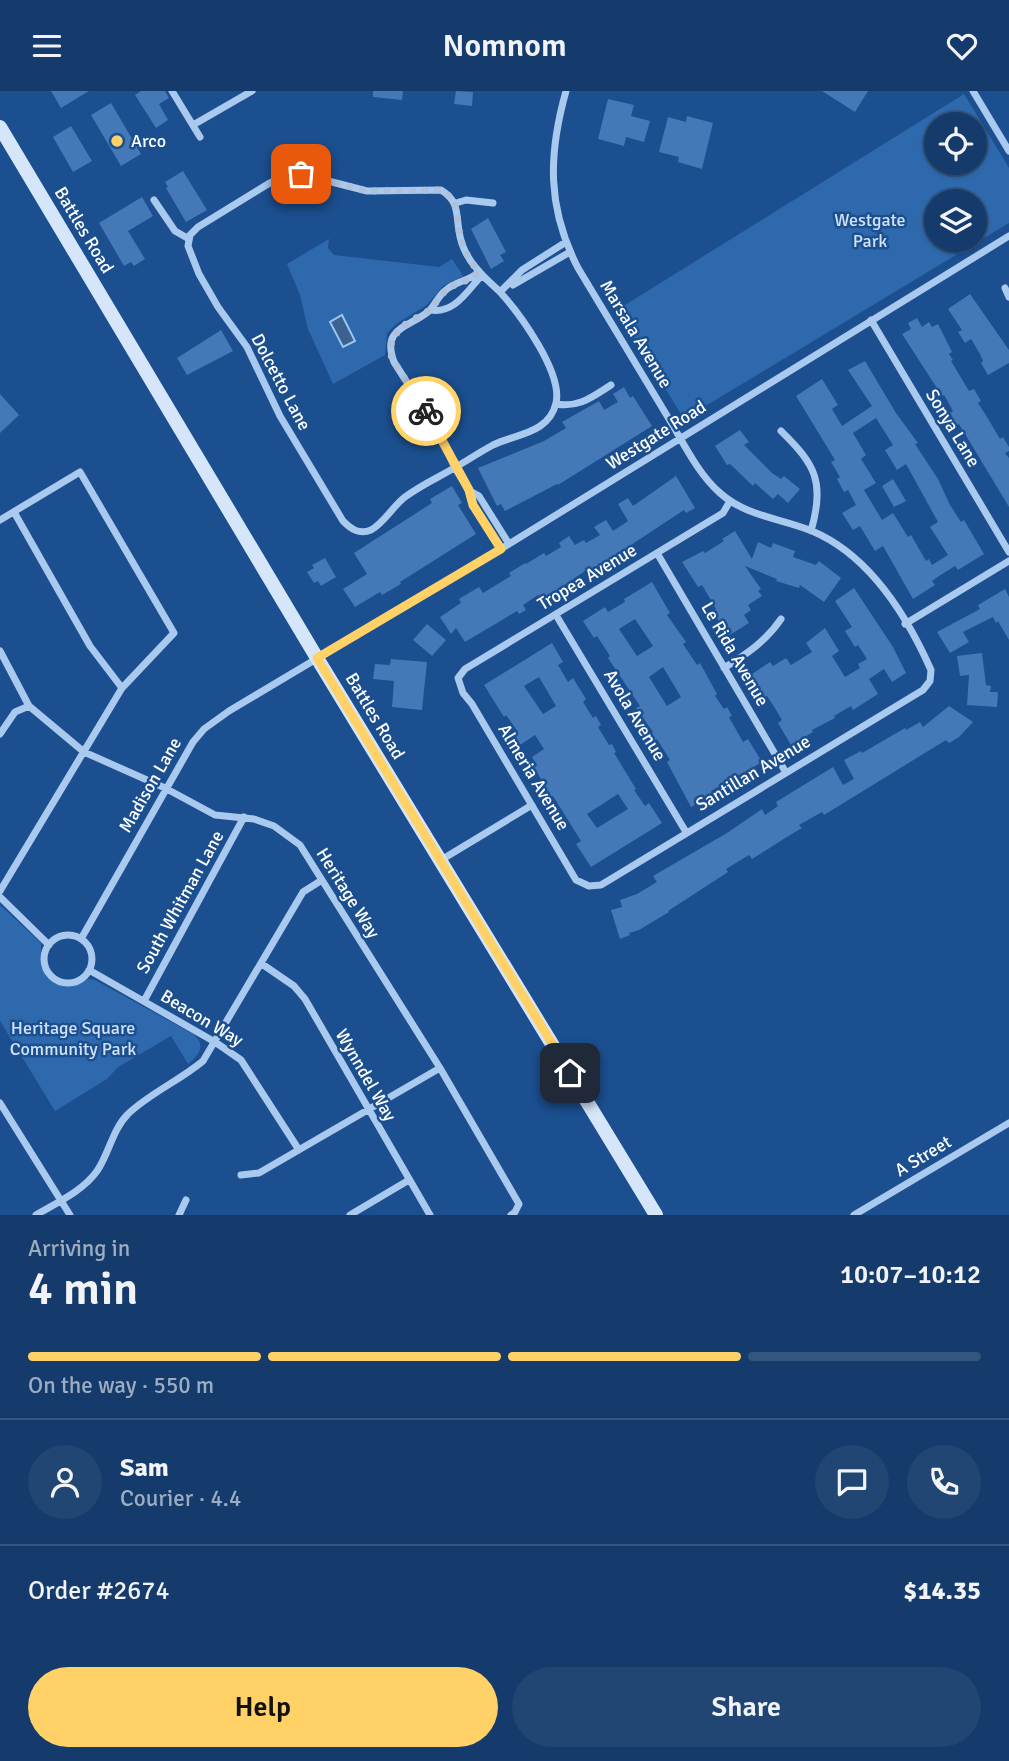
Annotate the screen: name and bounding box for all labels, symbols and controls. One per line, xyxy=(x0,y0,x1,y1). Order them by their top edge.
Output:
text: Nomnom xyxy=(442,26,567,65)
icon: menu xyxy=(28,27,66,65)
icon: heart xyxy=(943,27,981,65)
map controls xyxy=(924,112,987,252)
button: locate xyxy=(924,112,987,175)
place label: Arco xyxy=(131,130,166,152)
marker: Arco xyxy=(109,133,125,149)
pin xyxy=(271,144,331,204)
icon: bag xyxy=(282,155,320,193)
street label: Battles Road xyxy=(50,183,118,277)
button: layers xyxy=(924,189,987,252)
park label: Westgate Park xyxy=(834,209,906,252)
street label: Marsala Avenue xyxy=(595,276,677,392)
street label: Dolcetto Lane xyxy=(246,330,316,434)
courier xyxy=(391,376,461,446)
street label: Sonya Lane xyxy=(921,385,985,471)
icon: bike xyxy=(407,392,445,430)
street label: Westgate Road xyxy=(602,396,710,474)
street label: Tropea Avenue xyxy=(534,539,640,615)
street label: Le Rida Avenue xyxy=(696,598,774,710)
street label: Avola Avenue xyxy=(599,665,671,765)
street label: Battles Road xyxy=(341,669,409,763)
street label: Almeria Avenue xyxy=(493,720,575,834)
street label: Santillan Avenue xyxy=(692,730,814,816)
street label: Madison Lane xyxy=(114,734,186,836)
street label: South Whitman Lane xyxy=(132,827,228,977)
street label: Heritage Way xyxy=(311,844,385,943)
street label: Beacon Way xyxy=(157,985,248,1052)
park label: Heritage Square Community Park xyxy=(10,1017,136,1060)
street label: Wynndel Way xyxy=(331,1025,402,1126)
pin xyxy=(540,1043,600,1103)
icon: home xyxy=(551,1054,589,1092)
street label: A Street xyxy=(891,1131,955,1181)
text: Arriving in xyxy=(28,1234,130,1263)
text: 10:07–10:12 xyxy=(840,1259,981,1291)
text: 4 min xyxy=(28,1261,138,1317)
text: On the way · 550 m xyxy=(28,1371,214,1400)
button: person xyxy=(28,1445,102,1519)
button: chat xyxy=(815,1445,889,1519)
button: phone xyxy=(907,1445,981,1519)
text: Sam xyxy=(120,1452,169,1484)
text: Courier · 4.4 xyxy=(120,1484,241,1513)
text: Order #2674 xyxy=(28,1575,169,1607)
text: $14.35 xyxy=(903,1575,981,1607)
button: Help xyxy=(28,1667,498,1747)
button: Share xyxy=(512,1667,981,1747)

